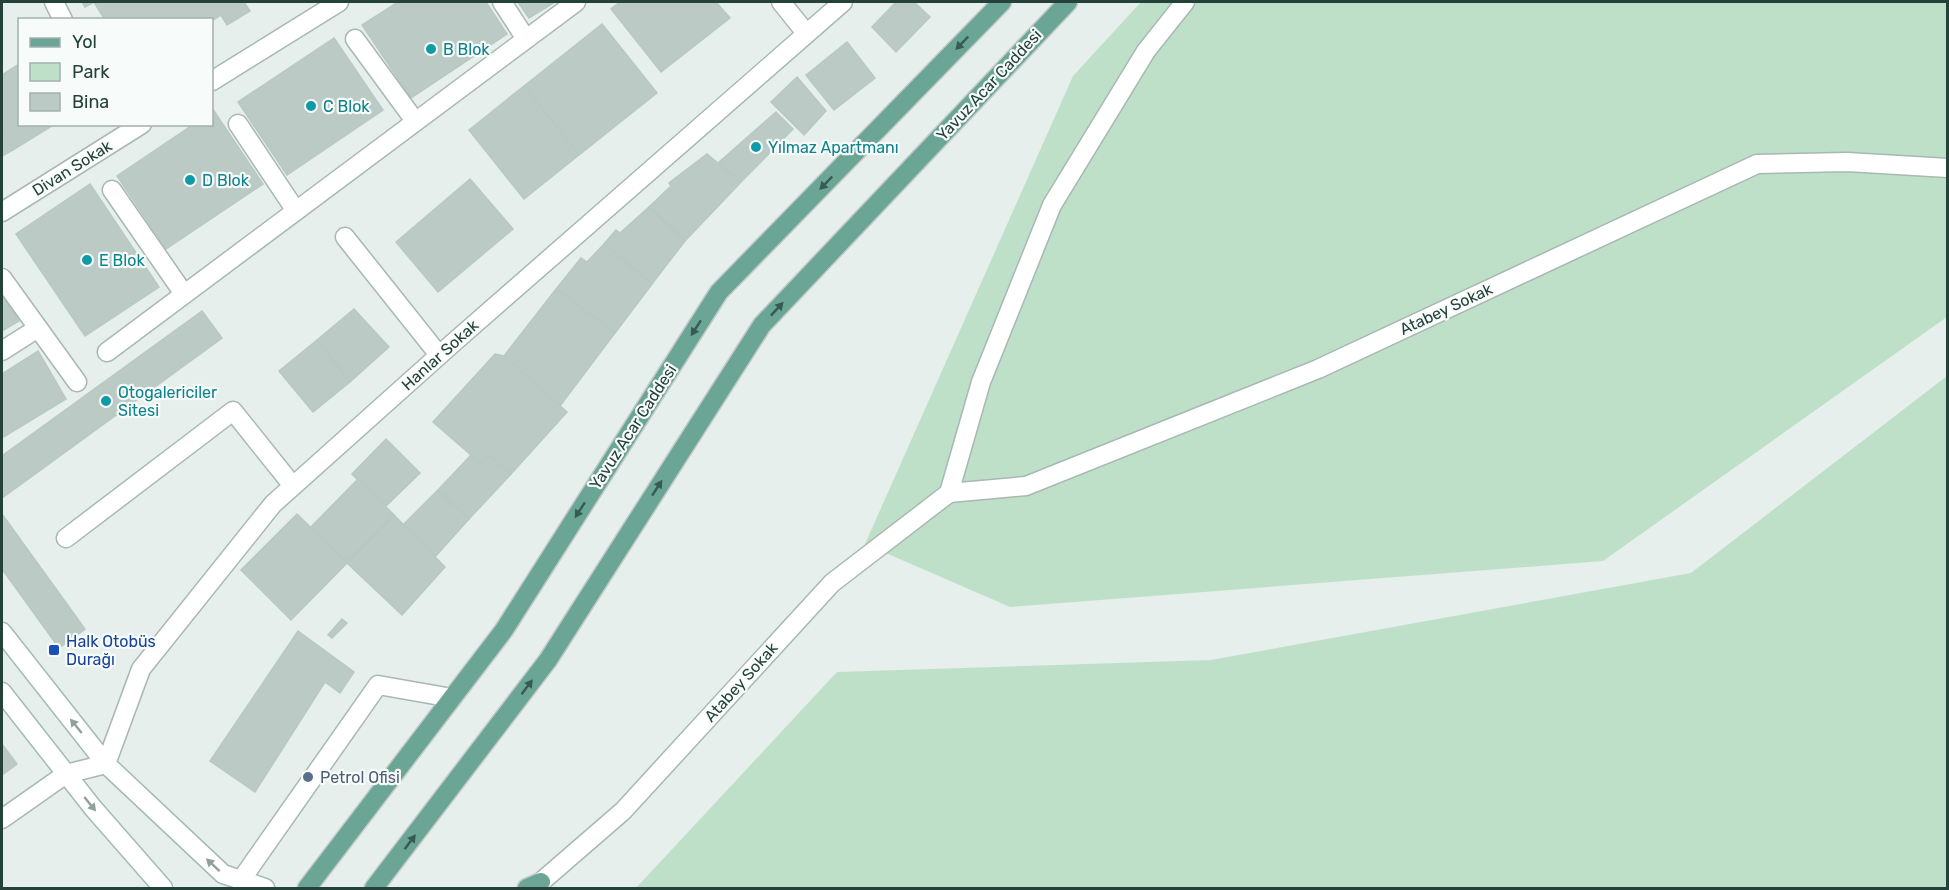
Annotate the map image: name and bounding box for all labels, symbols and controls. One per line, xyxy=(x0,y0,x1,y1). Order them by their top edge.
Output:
legend xyxy=(18,18,213,126)
street label: Yavuz Acar Caddesi xyxy=(933,25,1045,145)
text: Yol xyxy=(72,31,97,53)
one-way arrow xyxy=(955,36,969,50)
place label: B Blok xyxy=(443,40,490,59)
marker: B Blok xyxy=(424,42,438,56)
text: Park xyxy=(72,61,110,83)
text: Bina xyxy=(72,91,109,113)
place label: C Blok xyxy=(323,97,370,116)
marker: C Blok xyxy=(304,99,318,113)
street label: Divan Sokak xyxy=(29,136,116,200)
place label: Yılmaz Apartmanı xyxy=(768,138,899,157)
marker: Yılmaz Apartmanı xyxy=(749,140,763,154)
place label: D Blok xyxy=(202,171,250,190)
marker: D Blok xyxy=(183,173,197,187)
one-way arrow xyxy=(819,176,833,190)
place label: E Blok xyxy=(99,251,145,270)
marker: E Blok xyxy=(80,253,94,267)
street label: Atabey Sokak xyxy=(1397,279,1496,339)
one-way arrow xyxy=(770,302,783,317)
street label: Hanlar Sokak xyxy=(398,315,483,394)
one-way arrow xyxy=(691,320,702,337)
street label: Yavuz Acar Caddesi xyxy=(586,361,680,493)
place label: Otogalericiler Sitesi xyxy=(118,383,217,420)
marker: Otogalericiler Sitesi xyxy=(99,394,113,408)
one-way arrow xyxy=(652,480,663,497)
one-way arrow xyxy=(575,502,586,519)
place label: Halk Otobüs Durağı xyxy=(66,632,156,669)
street label: Atabey Sokak xyxy=(700,638,782,726)
marker: Halk Otobüs Durağı xyxy=(47,643,61,657)
one-way arrow xyxy=(521,679,533,694)
one-way arrow xyxy=(70,719,82,734)
place label: Petrol Ofisi xyxy=(320,768,400,787)
marker: Petrol Ofisi xyxy=(301,770,315,784)
one-way arrow xyxy=(83,796,96,812)
one-way arrow xyxy=(403,834,416,850)
one-way arrow xyxy=(206,858,220,872)

